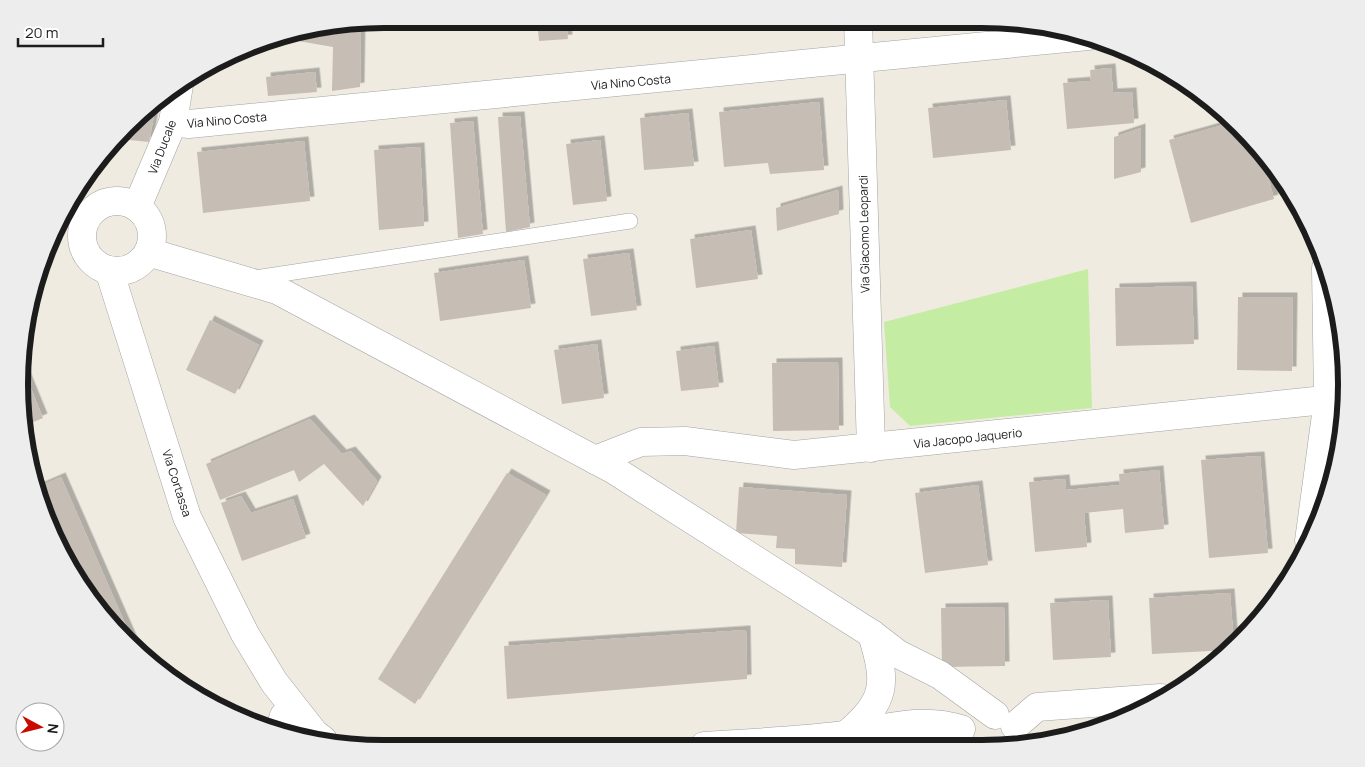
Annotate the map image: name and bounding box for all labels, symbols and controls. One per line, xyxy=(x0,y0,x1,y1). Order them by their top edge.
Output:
scale bar xyxy=(18,15,102,47)
text: 20 m xyxy=(25,22,58,43)
street label: Via Nino Costa xyxy=(590,70,672,94)
street label: Via Nino Costa xyxy=(186,108,268,132)
street label: Via Ducale xyxy=(144,117,180,177)
street label: Via Giacomo Leopardi xyxy=(854,175,874,293)
street label: Via Jacopo Jaquerio xyxy=(913,424,1023,452)
street label: Via Cortassa xyxy=(158,447,196,519)
north arrow xyxy=(15,702,65,752)
text: N xyxy=(43,722,63,735)

